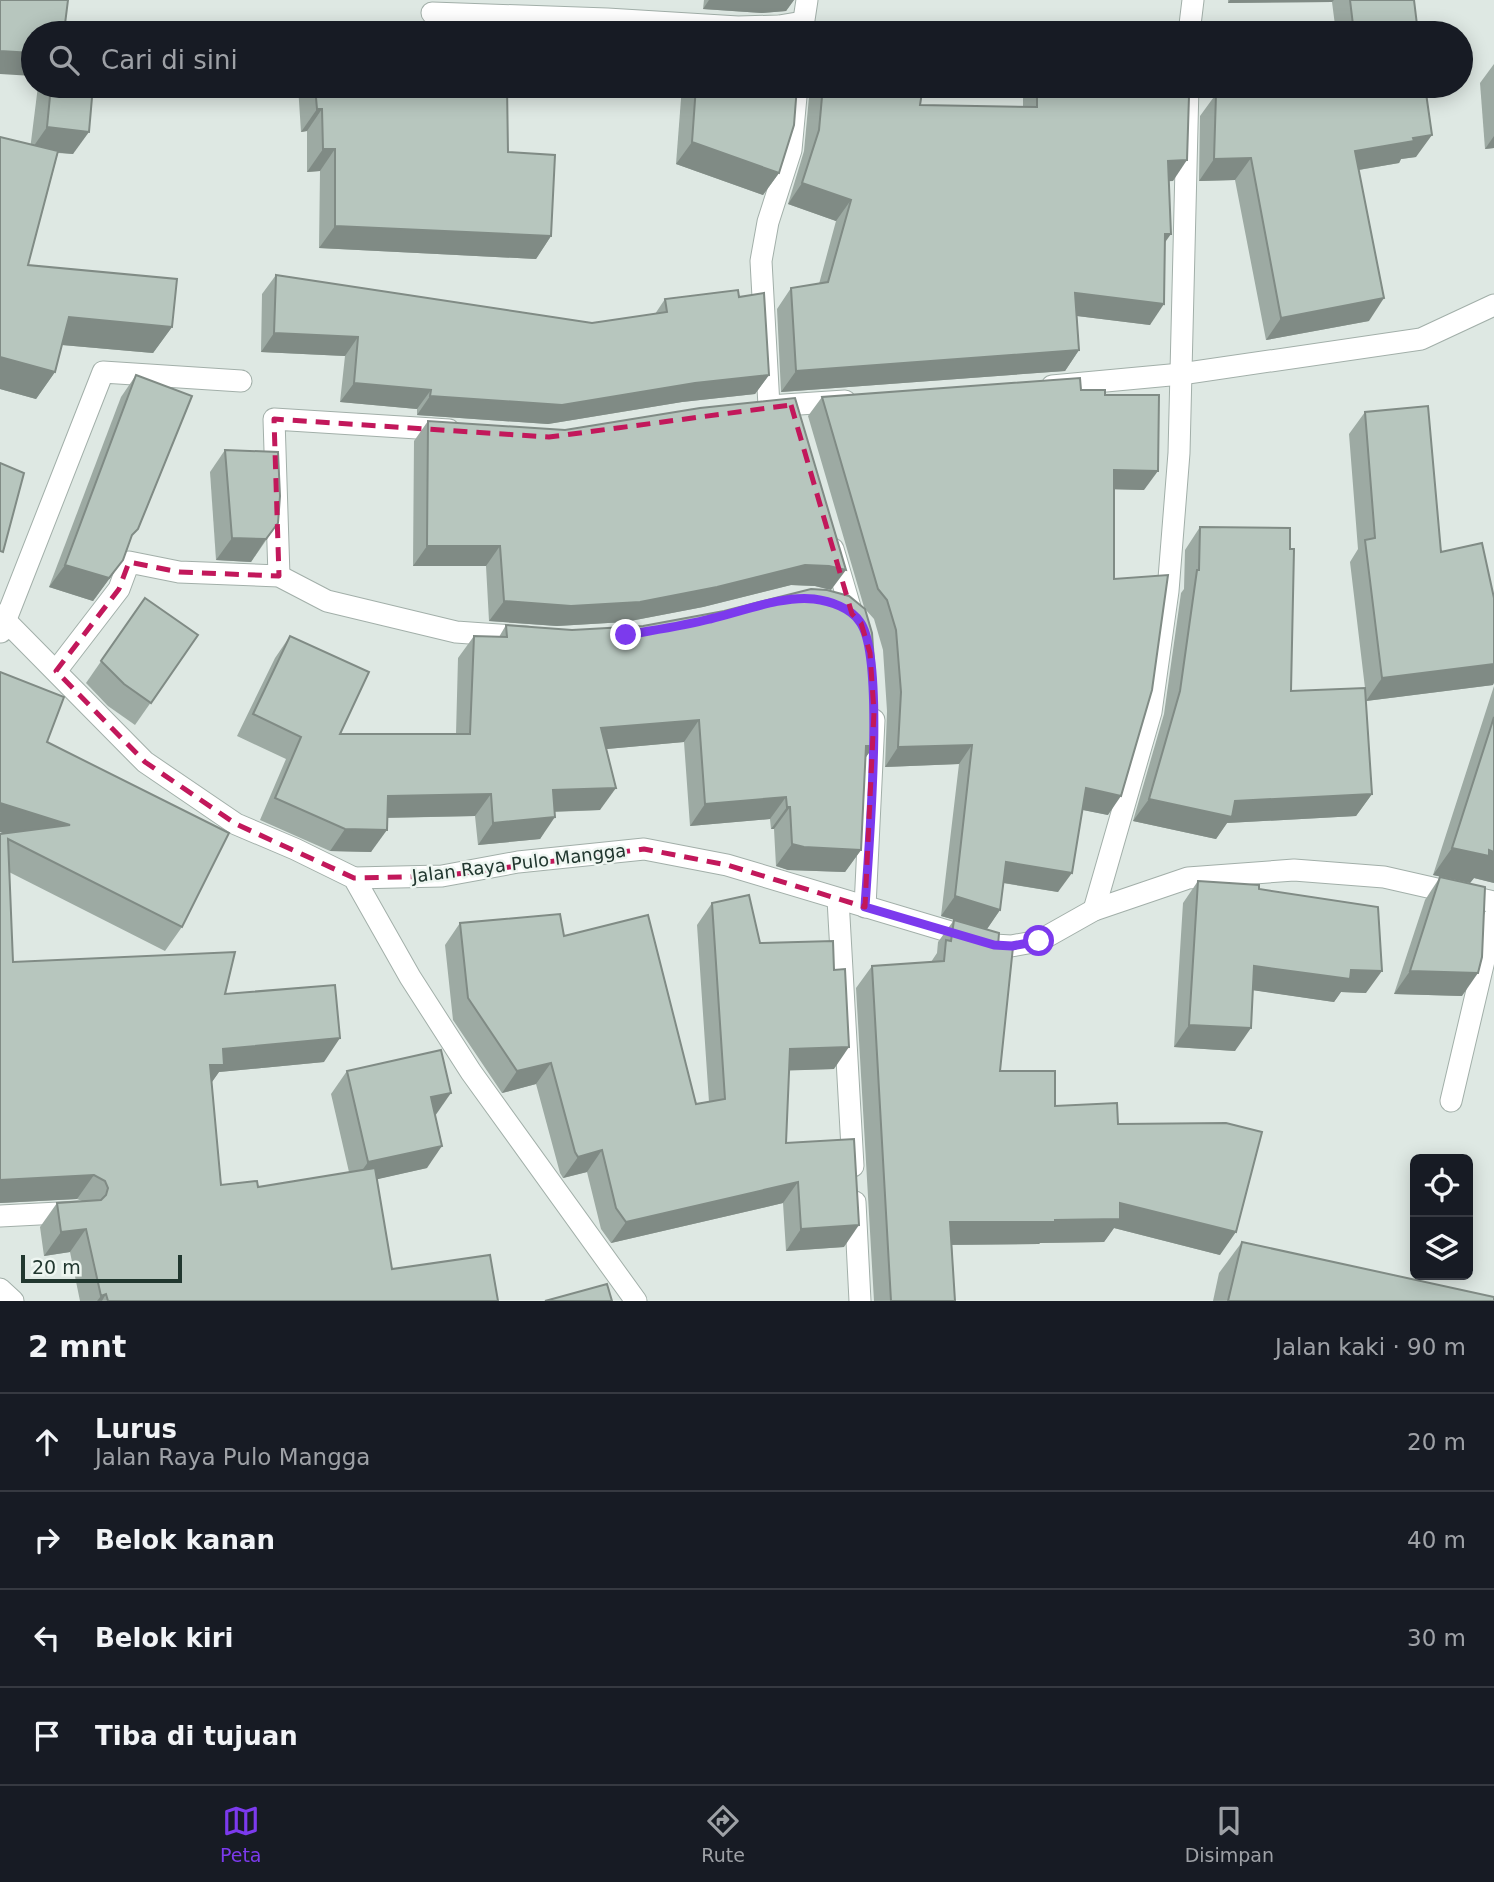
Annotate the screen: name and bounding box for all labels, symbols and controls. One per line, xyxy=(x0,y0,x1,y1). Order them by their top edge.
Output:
search box xyxy=(21,21,1473,98)
icon: search xyxy=(45,41,83,79)
text: Cari di sini xyxy=(101,45,238,75)
route end xyxy=(610,619,641,650)
street label: Jalan Raya Pulo Mangga xyxy=(410,839,627,887)
route start xyxy=(1023,925,1054,956)
map controls xyxy=(1410,1154,1473,1280)
button: locate xyxy=(1410,1154,1473,1217)
button: layers xyxy=(1410,1217,1473,1280)
scale bar xyxy=(21,1252,182,1284)
text: 20 m xyxy=(32,1256,81,1278)
text: 2 mnt xyxy=(28,1329,126,1364)
text: Jalan kaki · 90 m xyxy=(1275,1334,1466,1360)
text: Lurus xyxy=(95,1414,177,1444)
icon: ahead xyxy=(28,1423,66,1461)
text: 20 m xyxy=(1407,1429,1466,1455)
text: Jalan Raya Pulo Mangga xyxy=(95,1444,370,1470)
icon: right xyxy=(28,1521,66,1559)
text: Belok kanan xyxy=(95,1525,275,1555)
text: 40 m xyxy=(1407,1527,1466,1553)
icon: left xyxy=(28,1619,66,1657)
text: Belok kiri xyxy=(95,1623,234,1653)
text: 30 m xyxy=(1407,1625,1466,1651)
icon: arrive xyxy=(28,1717,66,1755)
text: Tiba di tujuan xyxy=(95,1721,298,1751)
tab: Peta xyxy=(220,1802,261,1866)
tab: Rute xyxy=(701,1802,745,1866)
tab: Disimpan xyxy=(1185,1802,1274,1866)

